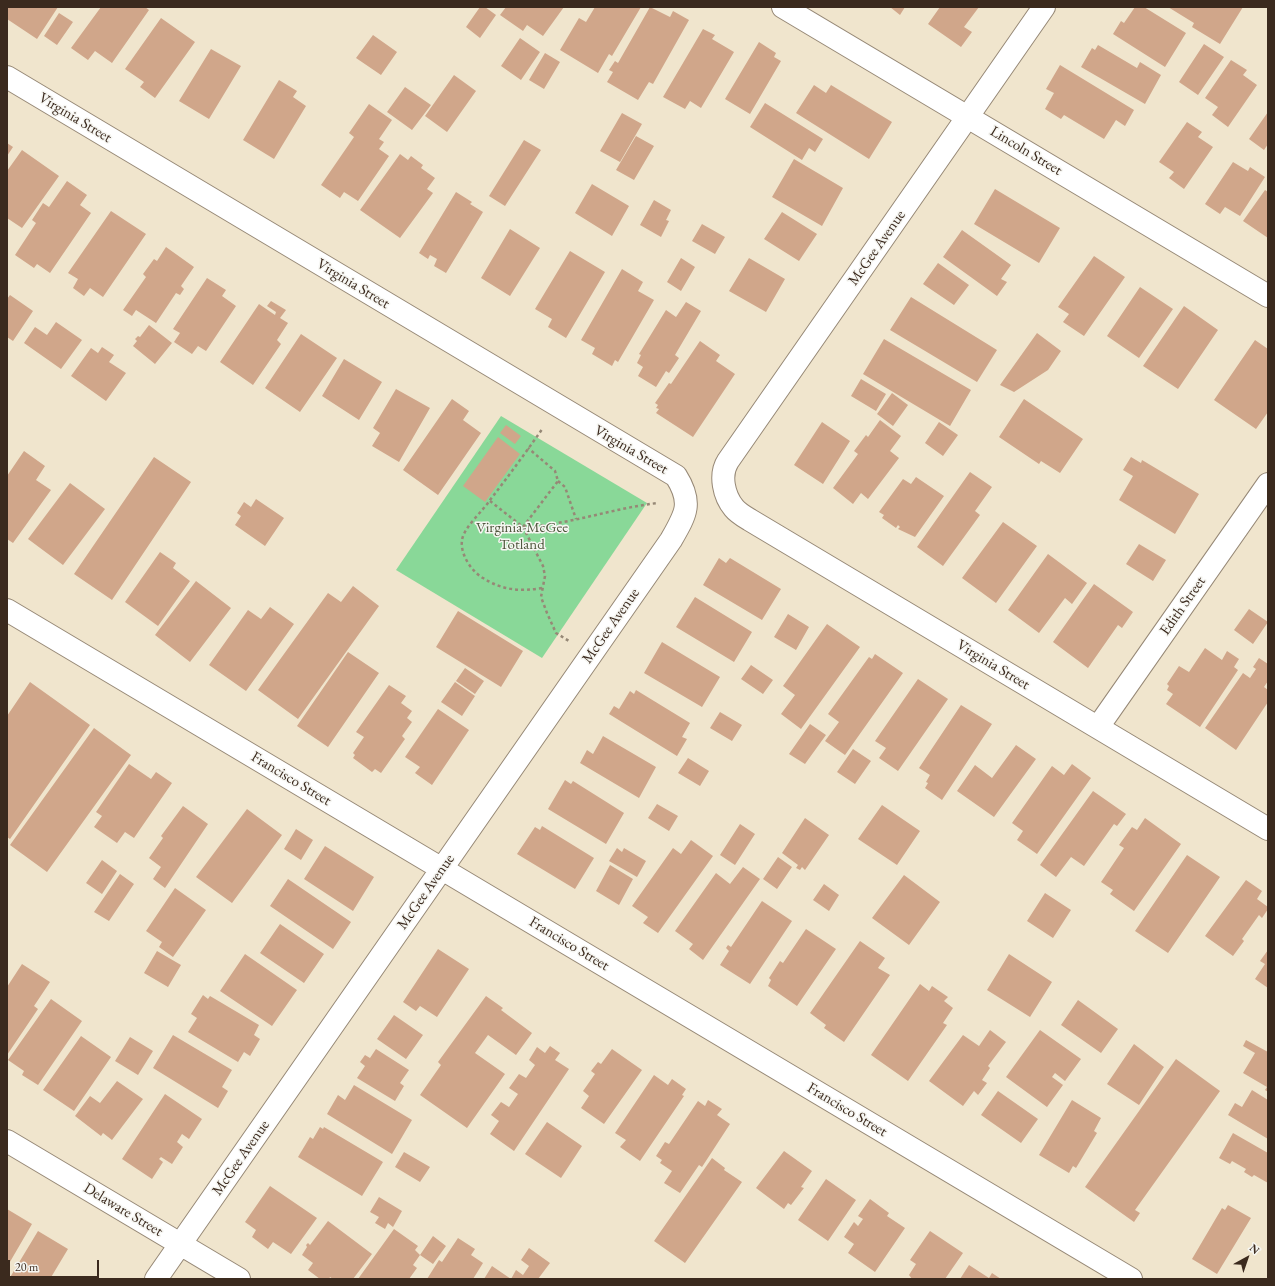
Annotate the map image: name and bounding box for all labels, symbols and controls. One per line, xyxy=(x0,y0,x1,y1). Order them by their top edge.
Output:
street label: Virginia Street xyxy=(35,89,115,147)
street label: Lincoln Street xyxy=(987,122,1065,180)
street label: McGee Avenue xyxy=(844,207,910,289)
street label: Virginia Street xyxy=(313,255,393,313)
street label: Virginia Street xyxy=(591,422,671,478)
park label: Virginia-McGee Totland xyxy=(476,519,568,554)
street label: Edith Street xyxy=(1156,573,1210,639)
street label: McGee Avenue xyxy=(578,585,644,667)
street label: Virginia Street xyxy=(953,636,1033,694)
street label: Francisco Street xyxy=(248,748,334,810)
street label: McGee Avenue xyxy=(393,851,459,933)
street label: Francisco Street xyxy=(526,913,612,975)
street label: Francisco Street xyxy=(804,1079,890,1141)
street label: McGee Avenue xyxy=(208,1117,274,1199)
street label: Delaware Street xyxy=(80,1179,166,1241)
north arrow xyxy=(1227,1238,1267,1278)
text: N xyxy=(1247,1241,1263,1257)
scale bar xyxy=(10,1252,101,1278)
text: 20 m xyxy=(15,1259,38,1275)

